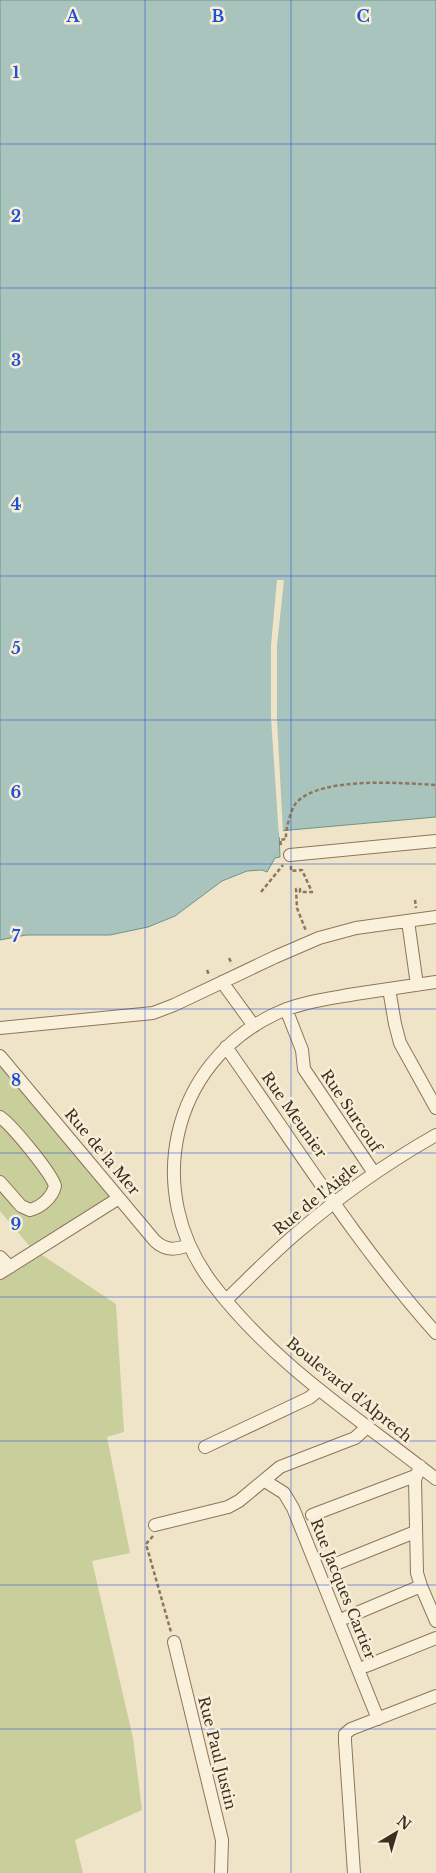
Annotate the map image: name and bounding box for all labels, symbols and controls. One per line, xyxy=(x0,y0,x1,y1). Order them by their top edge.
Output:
text: A xyxy=(66,6,81,26)
text: B xyxy=(212,6,225,26)
text: C xyxy=(356,6,370,26)
text: 1 xyxy=(13,62,20,82)
text: 2 xyxy=(11,206,21,226)
text: 3 xyxy=(11,350,21,370)
text: 4 xyxy=(11,494,21,514)
text: 5 xyxy=(11,638,21,658)
text: 6 xyxy=(11,782,22,802)
text: 7 xyxy=(12,926,21,946)
street label: Rue Surcouf xyxy=(317,1066,387,1157)
street label: Rue Meunier xyxy=(258,1068,332,1162)
text: 8 xyxy=(11,1070,21,1090)
street label: Rue de la Mer xyxy=(61,1105,145,1199)
street label: Rue de l'Aigle xyxy=(269,1159,362,1239)
text: 9 xyxy=(11,1214,22,1234)
street label: Boulevard d'Alprech xyxy=(283,1333,416,1446)
street label: Rue Jacques Cartier xyxy=(307,1516,381,1663)
street label: Rue Paul Justin xyxy=(194,1694,241,1811)
north arrow xyxy=(371,1808,421,1858)
text: N xyxy=(393,1812,415,1834)

